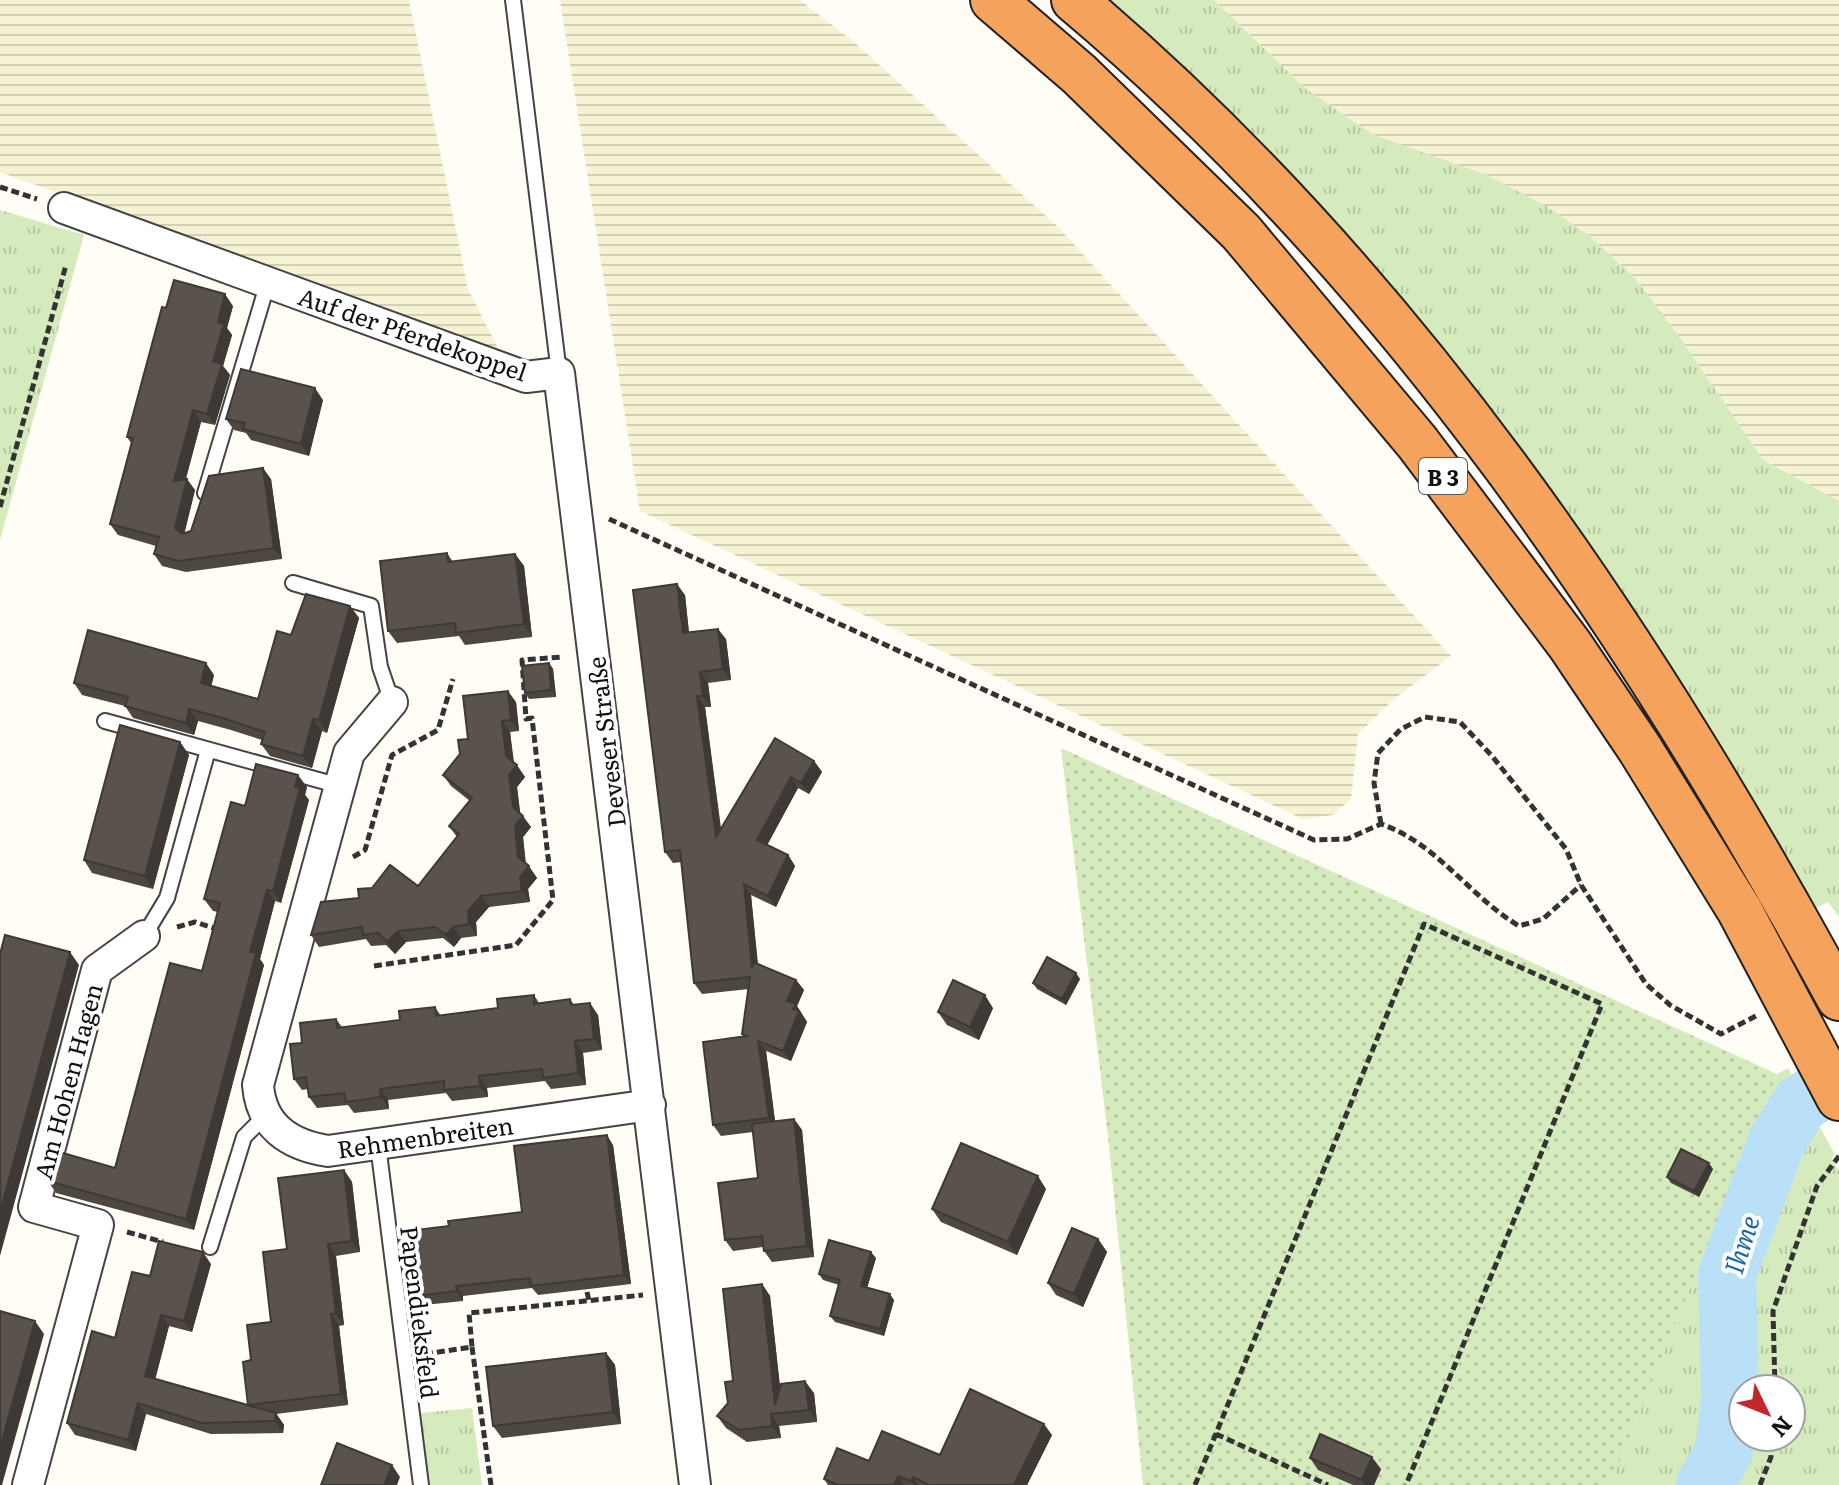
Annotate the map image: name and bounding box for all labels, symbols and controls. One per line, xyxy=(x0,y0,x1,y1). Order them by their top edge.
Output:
street label: Auf der Pferdekoppel xyxy=(294,277,532,389)
road number: B 3 xyxy=(1419,458,1467,494)
street label: Deveser Straße xyxy=(577,655,633,829)
street label: Am Hohen Hagen xyxy=(24,979,110,1183)
street label: Rehmenbreiten xyxy=(335,1106,516,1166)
water label: Ihme xyxy=(1712,1210,1768,1278)
street label: Papendieksfeld xyxy=(393,1224,449,1401)
north arrow xyxy=(1727,1373,1807,1453)
text: N xyxy=(1764,1410,1801,1446)

